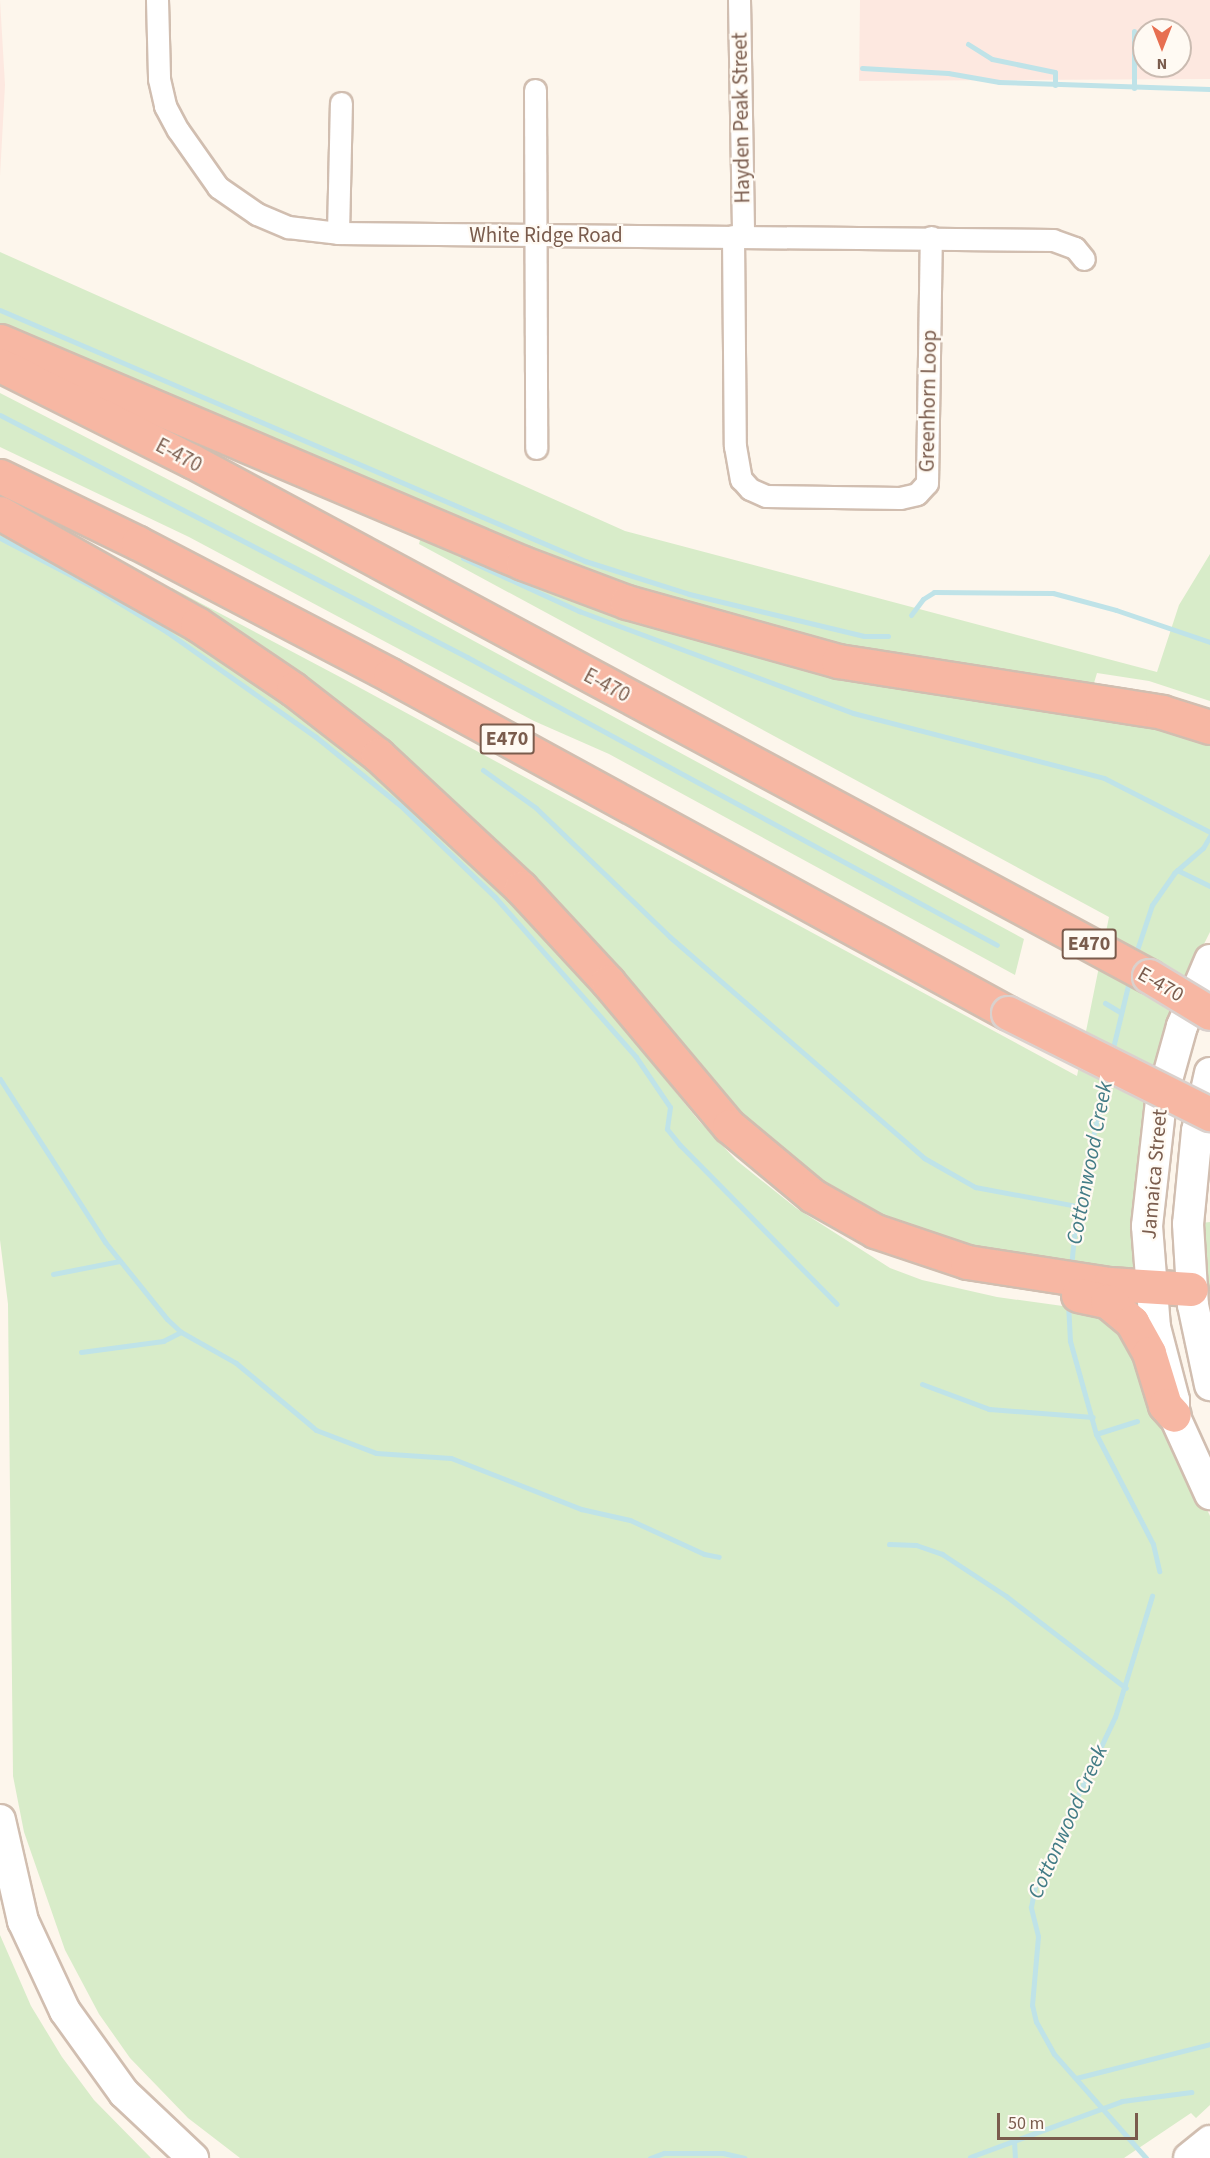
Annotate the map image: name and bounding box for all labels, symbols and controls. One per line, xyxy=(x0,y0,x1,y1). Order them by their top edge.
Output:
north arrow xyxy=(1132,18,1192,78)
street label: Hayden Peak Street xyxy=(727,32,755,204)
text: N xyxy=(1157,53,1167,75)
street label: White Ridge Road xyxy=(469,222,623,248)
street label: Greenhorn Loop xyxy=(914,330,942,472)
street label: E-470 xyxy=(151,432,207,478)
street label: E-470 xyxy=(579,662,635,708)
road number: E470 xyxy=(478,722,536,756)
road number: E470 xyxy=(1060,927,1118,961)
street label: E-470 xyxy=(1134,961,1188,1007)
water label: Cottonwood Creek xyxy=(1061,1079,1119,1247)
street label: Jamaica Street xyxy=(1136,1108,1172,1240)
water label: Cottonwood Creek xyxy=(1022,1741,1114,1903)
scale bar xyxy=(1000,2101,1141,2139)
text: 50 m xyxy=(1008,2111,1044,2136)

